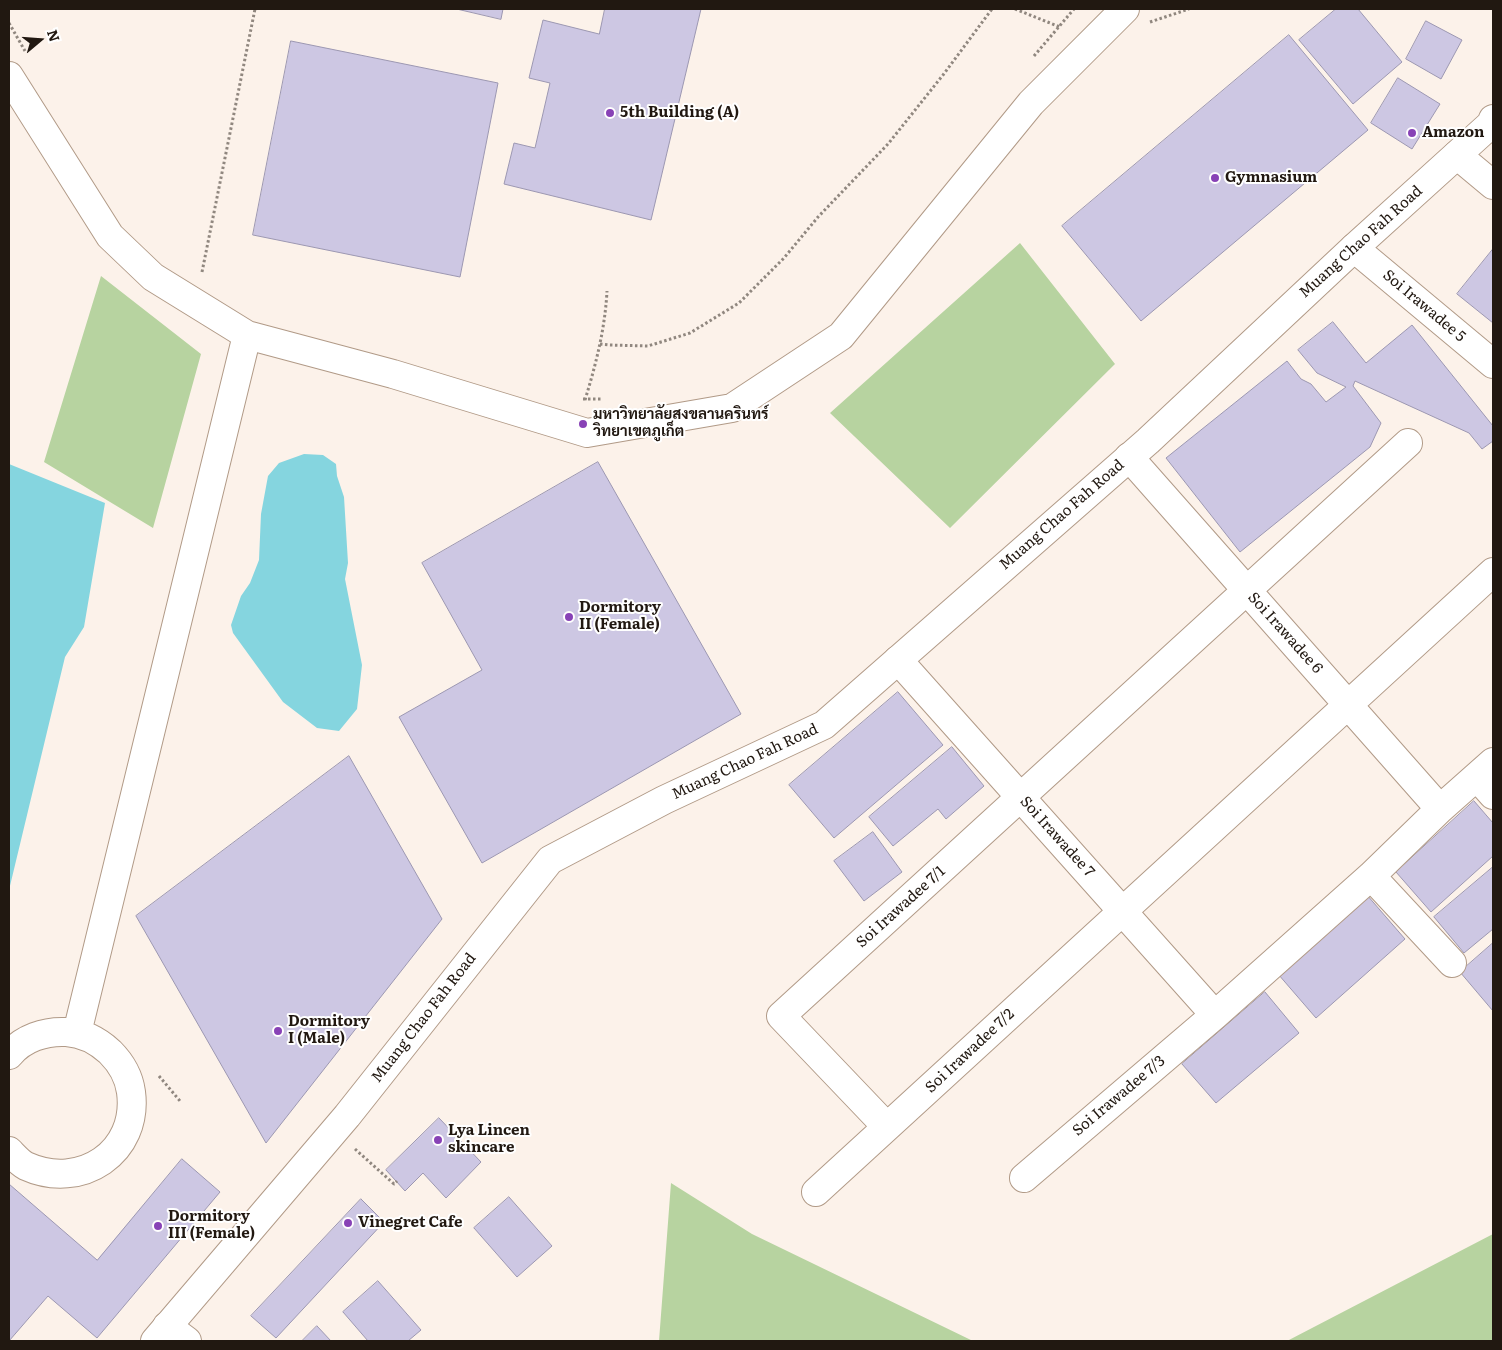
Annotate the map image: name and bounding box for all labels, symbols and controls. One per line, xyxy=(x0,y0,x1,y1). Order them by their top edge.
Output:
north arrow xyxy=(15,15,65,65)
text: N xyxy=(43,27,66,44)
place label: 5th Building (A) xyxy=(620,104,739,122)
marker: 5th Building (A) xyxy=(604,107,616,119)
place label: Amazon xyxy=(1422,124,1484,142)
marker: Amazon xyxy=(1406,127,1418,139)
place label: Gymnasium xyxy=(1225,169,1317,187)
marker: Gymnasium xyxy=(1209,172,1221,184)
street label: Muang Chao Fah Road xyxy=(1296,182,1426,302)
street label: Soi Irawadee 5 xyxy=(1379,266,1469,346)
place label: มหาวิทยาลัยสงขลานครินทร์ วิทยาเขตภูเก็ต xyxy=(593,406,769,441)
marker: มหาวิทยาลัยสงขลานครินทร์ วิทยาเขตภูเก็ต xyxy=(577,418,589,430)
street label: Muang Chao Fah Road xyxy=(996,456,1128,574)
street label: Soi Irawadee 6 xyxy=(1244,589,1326,677)
place label: Dormitory II (Female) xyxy=(579,599,661,634)
marker: Dormitory II (Female) xyxy=(563,611,575,623)
street label: Muang Chao Fah Road xyxy=(669,720,821,804)
street label: Soi Irawadee 7 xyxy=(1016,793,1098,881)
street label: Soi Irawadee 7/1 xyxy=(853,862,949,952)
street label: Muang Chao Fah Road xyxy=(368,950,480,1086)
street label: Soi Irawadee 7/2 xyxy=(922,1005,1018,1097)
place label: Dormitory I (Male) xyxy=(288,1013,370,1048)
marker: Dormitory I (Male) xyxy=(272,1025,284,1037)
street label: Soi Irawadee 7/3 xyxy=(1069,1052,1169,1140)
place label: Lya Lincen skincare xyxy=(448,1122,530,1157)
marker: Lya Lincen skincare xyxy=(432,1134,444,1146)
place label: Dormitory III (Female) xyxy=(168,1208,255,1243)
place label: Vinegret Cafe xyxy=(358,1214,462,1232)
marker: Vinegret Cafe xyxy=(342,1217,354,1229)
marker: Dormitory III (Female) xyxy=(152,1220,164,1232)

